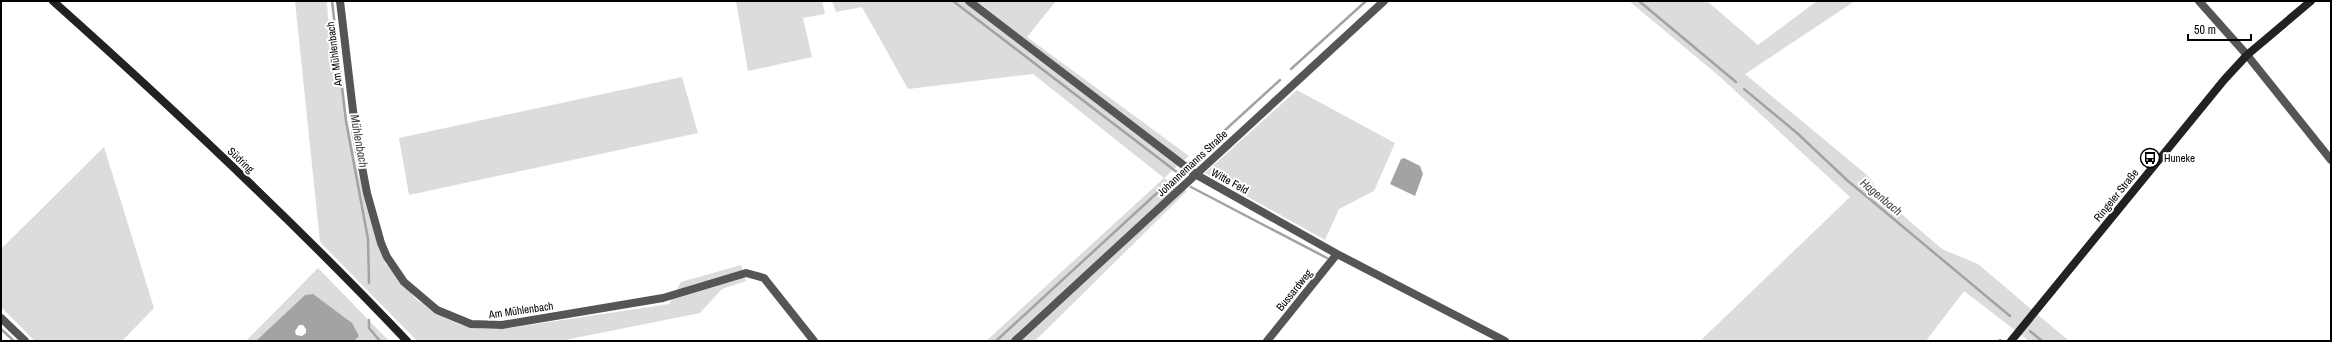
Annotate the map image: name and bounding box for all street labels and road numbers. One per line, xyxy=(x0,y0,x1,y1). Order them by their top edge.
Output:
street label: Am Mühlenbach xyxy=(323,21,345,88)
street label: Johannemanns Straße xyxy=(1154,127,1230,199)
street label: Südring xyxy=(225,144,257,176)
street label: Witte Feld xyxy=(1209,165,1251,197)
street label: Ringeler Straße xyxy=(2091,166,2141,224)
street label: Bussardweg xyxy=(1273,266,1315,314)
street label: Am Mühlenbach xyxy=(487,299,554,322)

